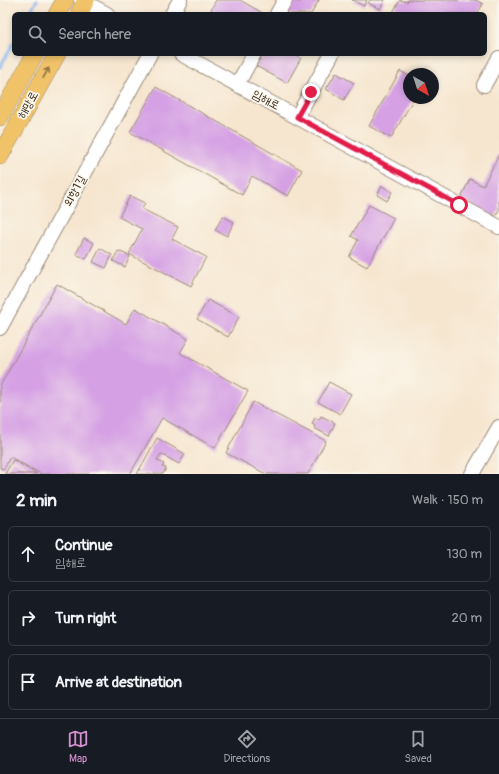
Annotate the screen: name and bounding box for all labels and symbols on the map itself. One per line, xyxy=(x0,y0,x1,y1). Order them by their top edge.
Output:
one-way arrow xyxy=(43,67,50,79)
north arrow xyxy=(403,68,439,104)
route end xyxy=(302,83,320,101)
street label: 임해로 xyxy=(250,87,282,113)
street label: 해망로 xyxy=(14,89,42,121)
street label: 외항1길 xyxy=(60,172,90,209)
route start xyxy=(450,196,468,214)

